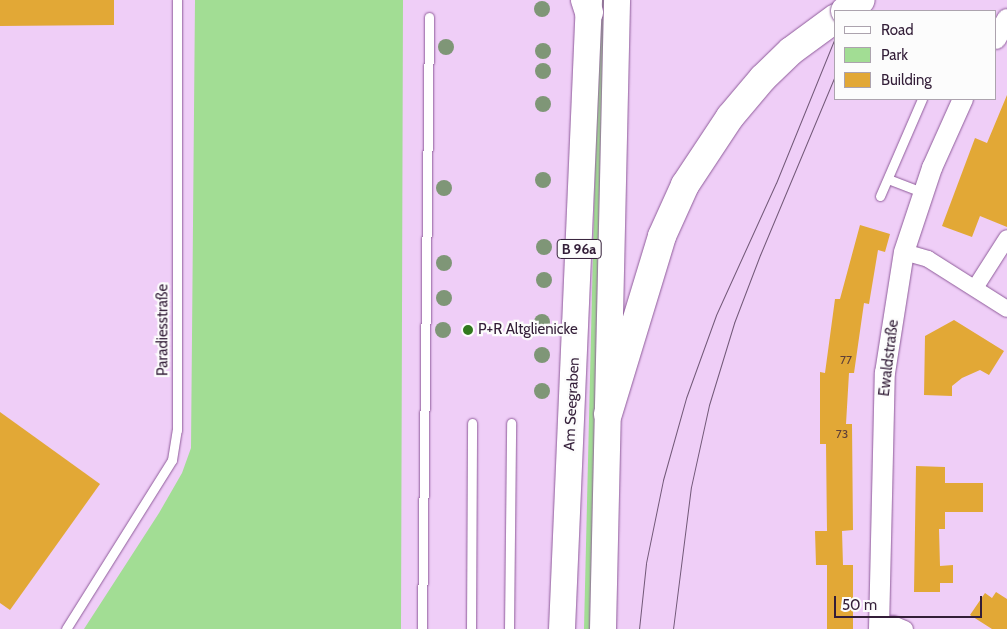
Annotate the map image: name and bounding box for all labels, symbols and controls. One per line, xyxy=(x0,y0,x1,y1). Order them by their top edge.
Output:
legend xyxy=(834,10,997,100)
text: Road xyxy=(881,21,914,39)
text: Park xyxy=(881,46,908,64)
text: Building xyxy=(881,71,932,89)
road number: B 96a xyxy=(556,238,602,260)
street label: Paradiesstraße xyxy=(154,284,172,376)
street label: Ewaldstraße xyxy=(875,319,903,397)
place label: P+R Altglienicke xyxy=(478,321,578,339)
marker: P+R Altglienicke xyxy=(462,324,474,336)
house number: 77 xyxy=(840,353,852,367)
street label: Am Seegraben xyxy=(561,357,583,451)
house number: 73 xyxy=(836,427,848,441)
scale bar xyxy=(837,586,984,618)
text: 50 m xyxy=(842,596,877,614)

